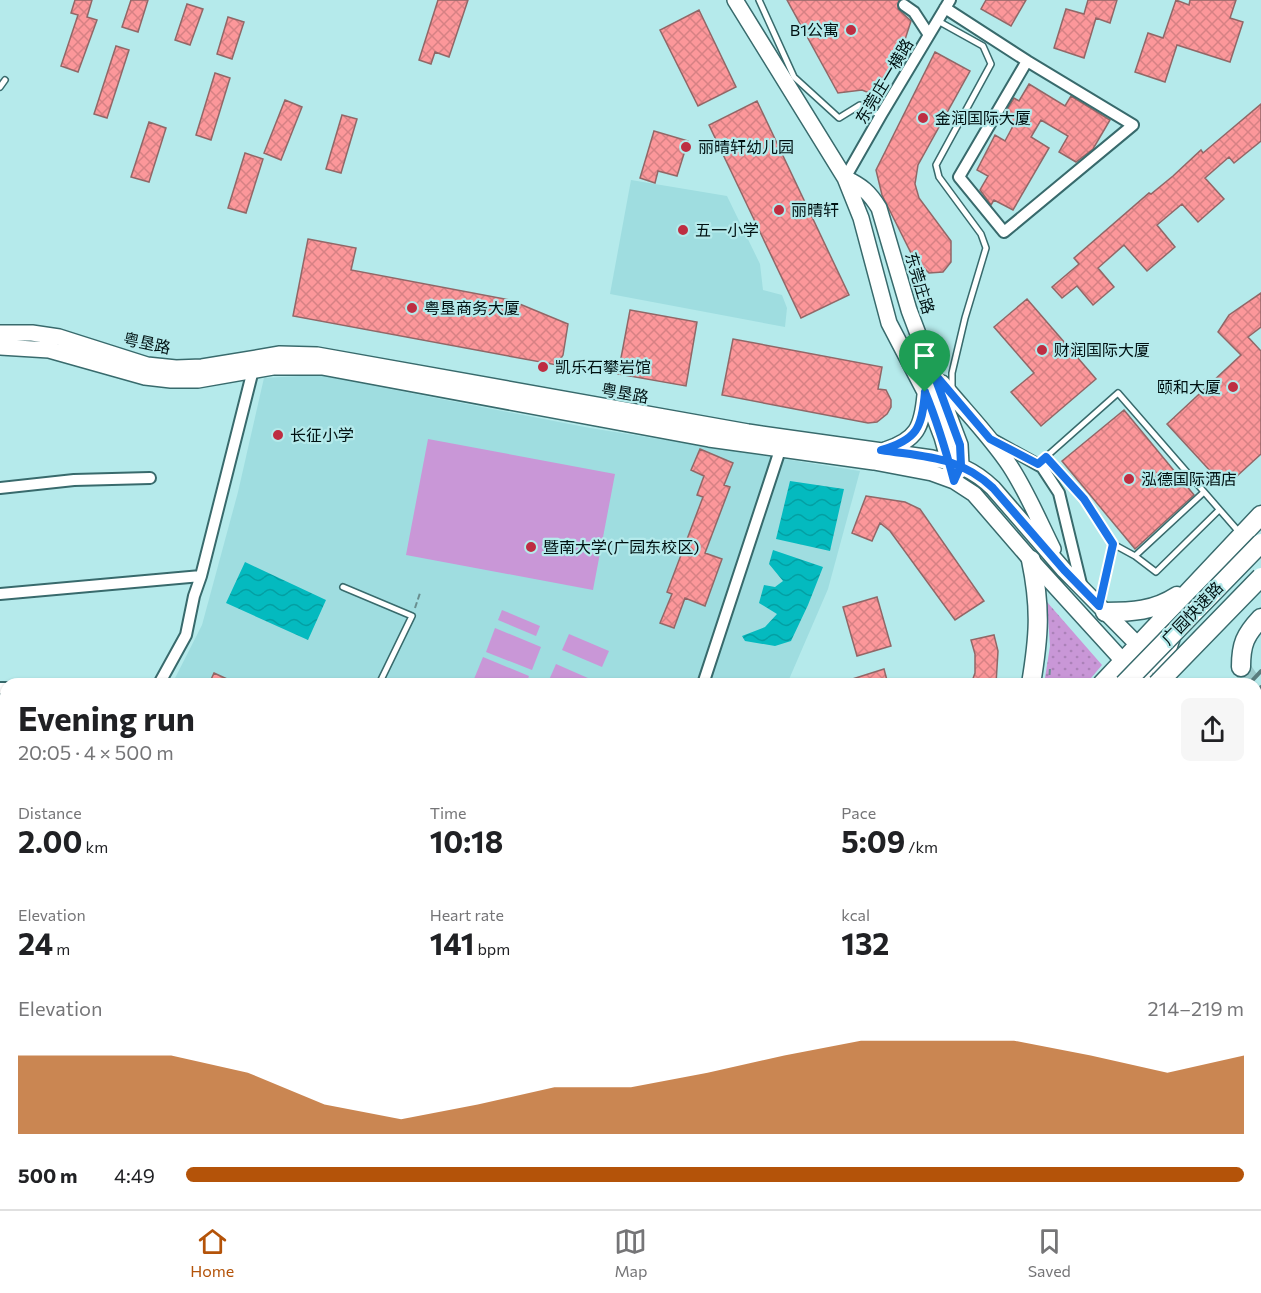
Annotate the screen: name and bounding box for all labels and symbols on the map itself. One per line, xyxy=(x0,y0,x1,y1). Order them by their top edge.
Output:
place label: B1公寓 xyxy=(790,20,839,39)
marker: B1公寓 xyxy=(844,23,858,37)
street label: 东莞庄一横路 xyxy=(851,35,916,127)
place label: 金润国际大厦 xyxy=(935,108,1031,127)
marker: 金润国际大厦 xyxy=(916,111,930,125)
place label: 丽晴轩幼儿园 xyxy=(698,137,794,156)
marker: 丽晴轩幼儿园 xyxy=(679,140,693,154)
place label: 丽晴轩 xyxy=(791,200,839,219)
marker: 丽晴轩 xyxy=(772,203,786,217)
place label: 五一小学 xyxy=(695,220,759,239)
marker: 五一小学 xyxy=(676,223,690,237)
street label: 东莞庄路 xyxy=(902,249,939,316)
place label: 粤垦商务大厦 xyxy=(424,298,520,317)
marker: 粤垦商务大厦 xyxy=(405,301,419,315)
street label: 粤垦路 xyxy=(122,328,173,357)
pin xyxy=(899,330,950,392)
place label: 财润国际大厦 xyxy=(1054,340,1150,359)
marker: 财润国际大厦 xyxy=(1035,343,1049,357)
place label: 凯乐石攀岩馆 xyxy=(555,357,651,376)
marker: 凯乐石攀岩馆 xyxy=(536,360,550,374)
place label: 颐和大厦 xyxy=(1157,377,1221,396)
street label: 粤垦路 xyxy=(600,379,650,406)
marker: 颐和大厦 xyxy=(1226,380,1240,394)
place label: 长征小学 xyxy=(290,425,354,444)
marker: 长征小学 xyxy=(271,428,285,442)
place label: 泓德国际酒店 xyxy=(1141,469,1237,488)
marker: 泓德国际酒店 xyxy=(1122,472,1136,486)
place label: 暨南大学(广园东校区) xyxy=(543,537,699,556)
marker: 暨南大学(广园东校区) xyxy=(524,540,538,554)
street label: 广园快速路 xyxy=(1157,577,1226,648)

